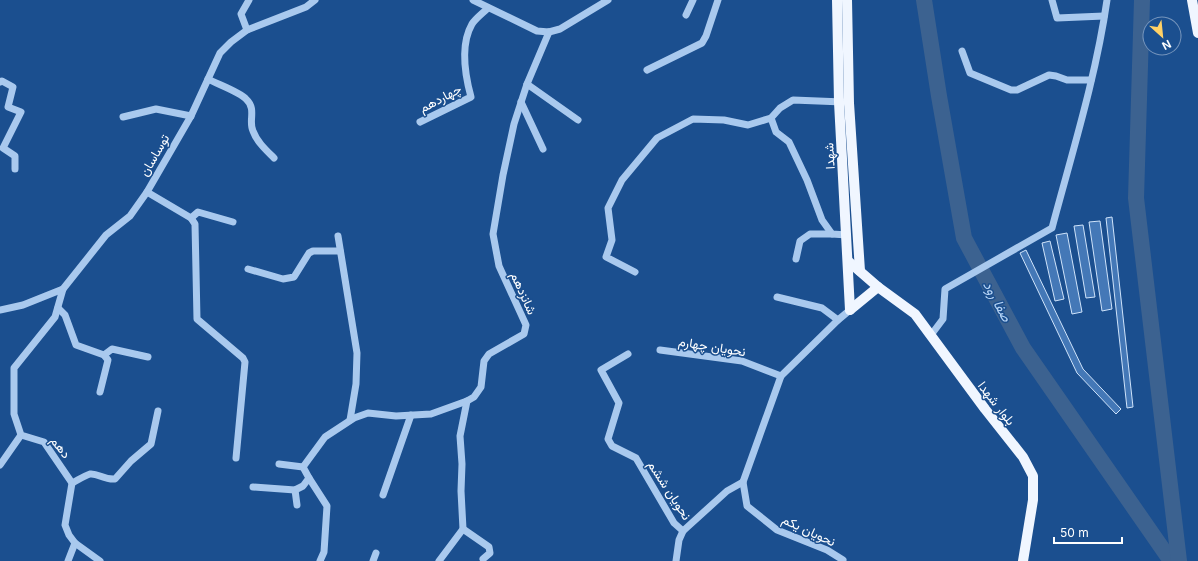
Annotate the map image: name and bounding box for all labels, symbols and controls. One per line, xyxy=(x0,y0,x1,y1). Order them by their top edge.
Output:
north arrow xyxy=(1142,16,1182,56)
text: N xyxy=(1160,37,1173,53)
street label: چهاردهم xyxy=(416,80,465,118)
street label: توساسان xyxy=(136,131,173,179)
street label: شهدا xyxy=(820,142,839,170)
street label: شانزدهم xyxy=(507,269,540,317)
water label: صفا رود xyxy=(979,278,1016,325)
street label: نحویان چهارم xyxy=(677,333,747,361)
street label: بلوار شهدا xyxy=(974,378,1019,429)
street label: دهم xyxy=(47,433,75,462)
street label: نحویان ششم xyxy=(644,457,695,524)
street label: نحویان یکم xyxy=(779,511,839,550)
scale bar xyxy=(1054,519,1122,545)
text: 50 m xyxy=(1060,525,1089,540)

